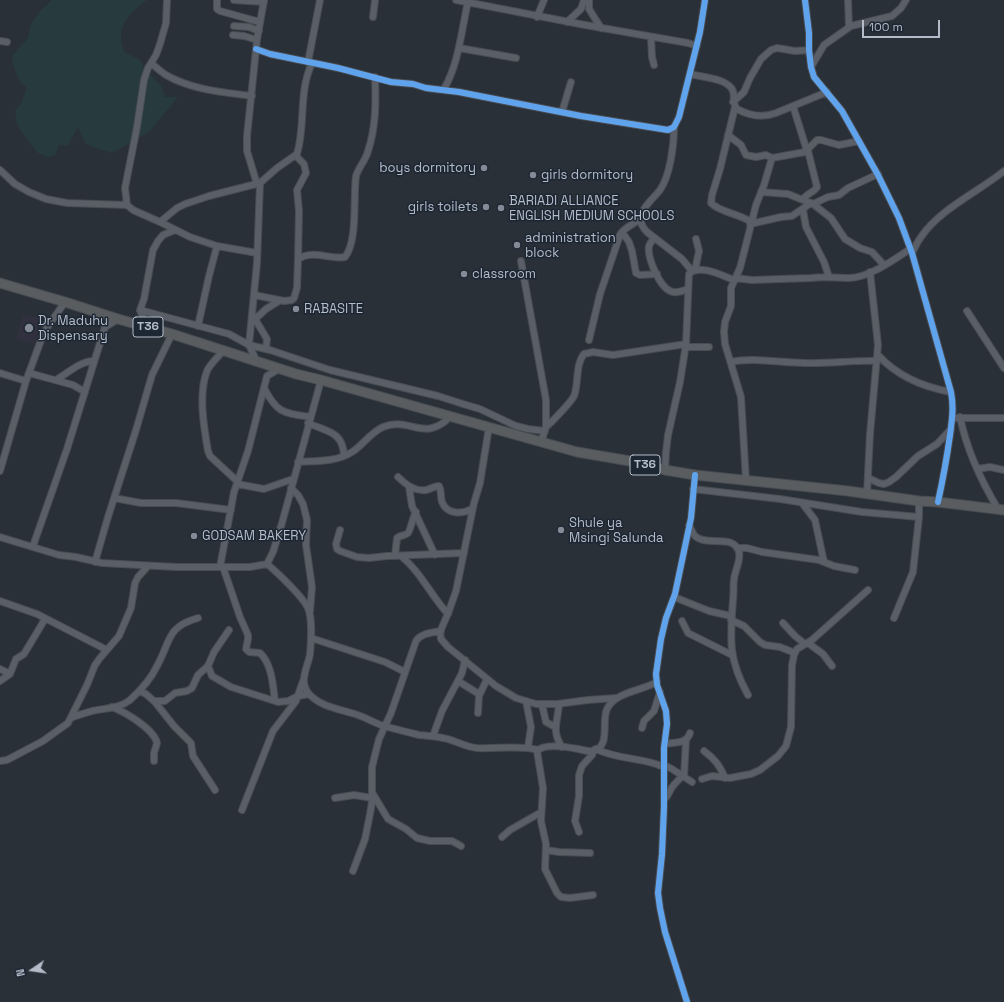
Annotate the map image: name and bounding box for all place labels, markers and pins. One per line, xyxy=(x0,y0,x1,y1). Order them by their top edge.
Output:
place label: boys dormitory xyxy=(379,160,476,176)
marker: boys dormitory xyxy=(479,163,489,173)
place label: girls dormitory xyxy=(541,167,633,183)
marker: girls dormitory xyxy=(528,170,538,180)
place label: BARIADI ALLIANCE ENGLISH MEDIUM SCHOOLS xyxy=(509,193,675,224)
place label: girls toilets xyxy=(408,199,478,215)
marker: girls toilets xyxy=(481,202,491,212)
marker: BARIADI ALLIANCE ENGLISH MEDIUM SCHOOLS xyxy=(496,203,506,213)
place label: administration block xyxy=(525,230,616,261)
marker: administration block xyxy=(512,240,522,250)
place label: classroom xyxy=(472,266,536,282)
marker: classroom xyxy=(459,269,469,279)
place label: RABASITE xyxy=(304,301,363,317)
marker: RABASITE xyxy=(291,304,301,314)
place label: Dr. Maduhu Dispensary xyxy=(38,313,108,344)
marker: Dr. Maduhu Dispensary xyxy=(23,322,35,334)
place label: Shule ya Msingi Salunda xyxy=(569,515,664,546)
marker: Shule ya Msingi Salunda xyxy=(556,525,566,535)
place label: GODSAM BAKERY xyxy=(202,528,306,544)
marker: GODSAM BAKERY xyxy=(189,531,199,541)

